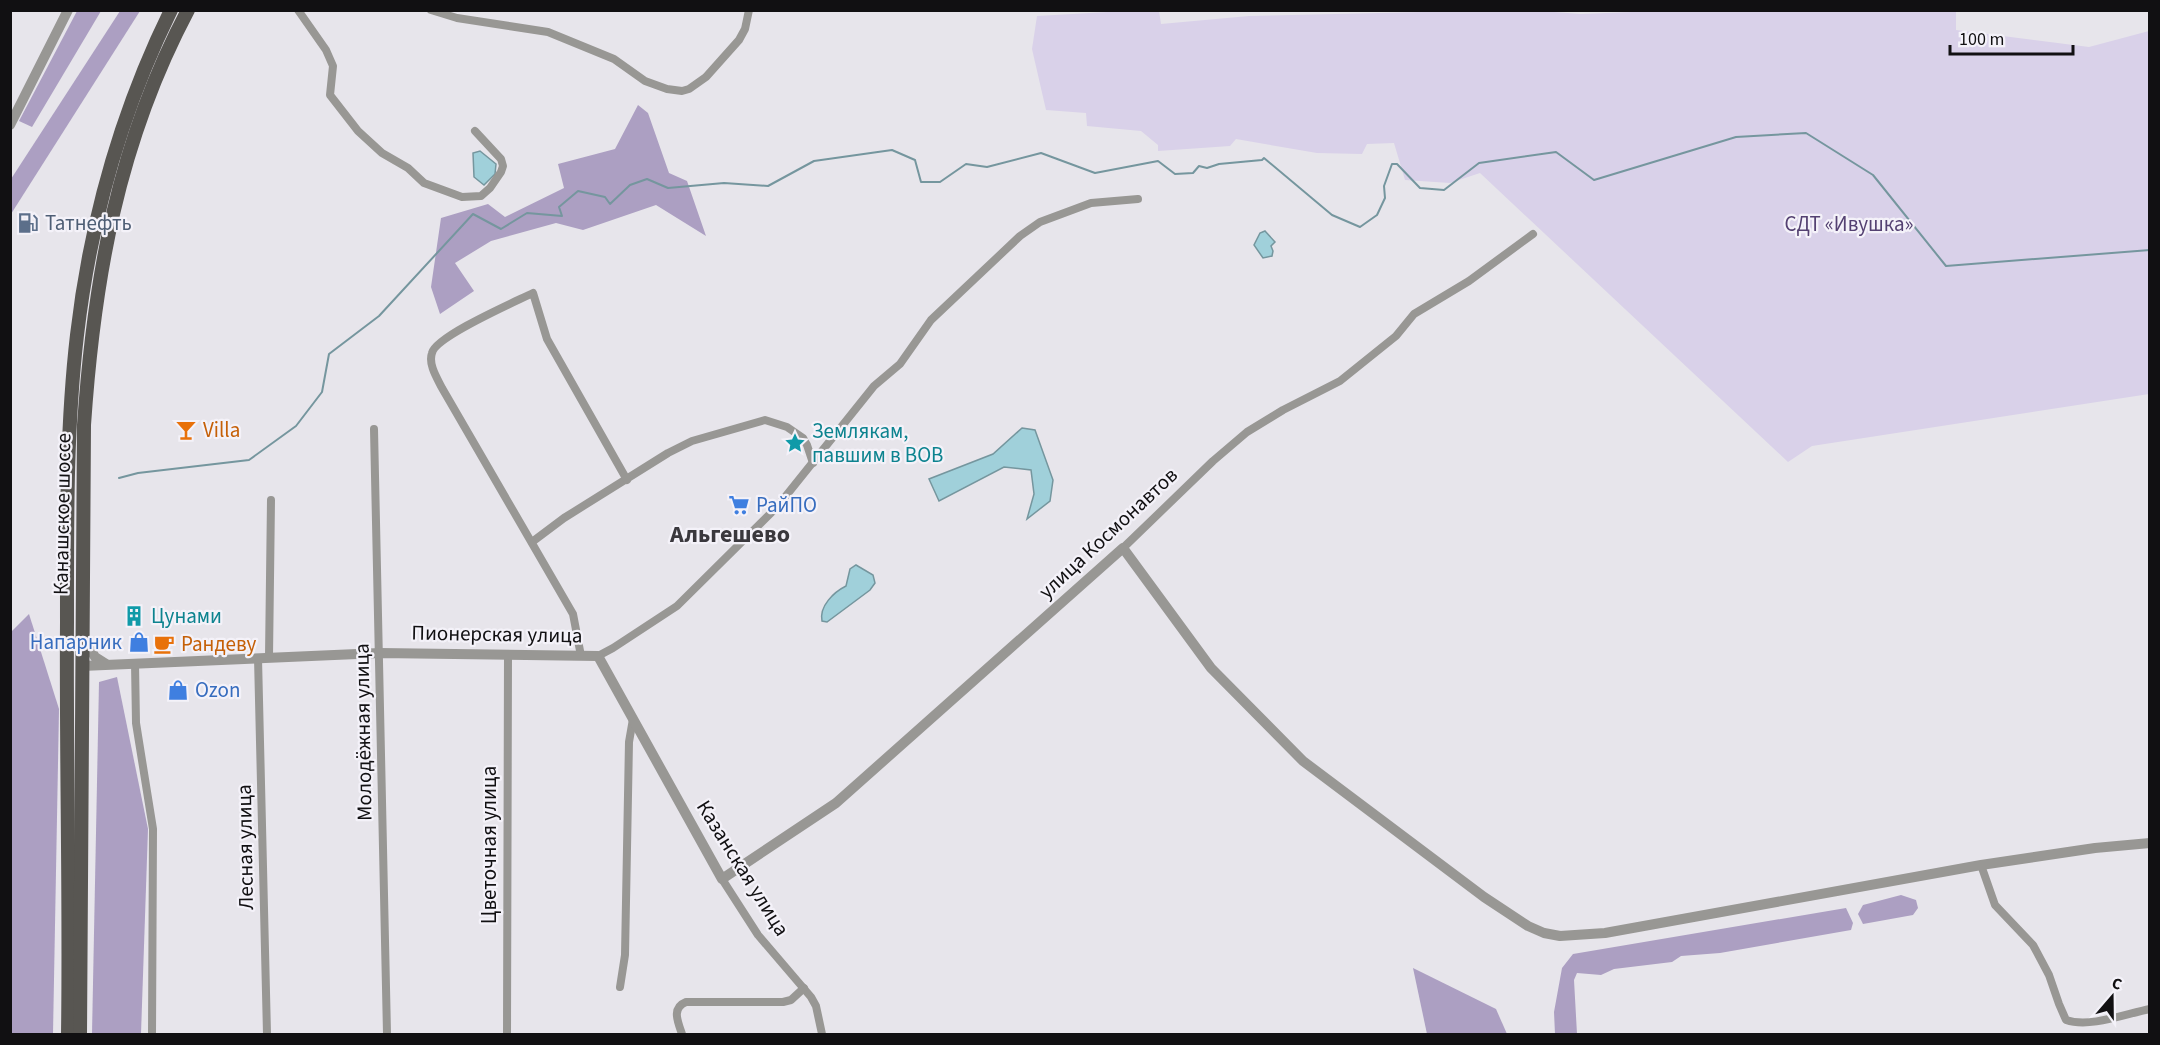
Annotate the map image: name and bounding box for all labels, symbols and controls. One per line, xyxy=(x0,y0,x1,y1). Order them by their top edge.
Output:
scale bar xyxy=(1950,18,2073,56)
text: 100 m xyxy=(1959,27,2004,52)
place label: Татнефть xyxy=(45,208,132,238)
park label: СДТ «Ивушка» xyxy=(1784,209,1914,239)
fuel station icon: Татнефть xyxy=(16,211,40,235)
place label: Villa xyxy=(203,415,240,445)
place label: Землякам, павшим в ВОВ xyxy=(812,416,943,470)
bar icon: Villa xyxy=(174,418,198,442)
place icon: Землякам, павшим в ВОВ xyxy=(783,431,807,455)
street label: Канашское шоссе xyxy=(46,433,78,595)
street label: улица Космонавтов xyxy=(1032,460,1184,606)
place label: РайПО xyxy=(756,490,817,520)
supermarket icon: РайПО xyxy=(727,493,751,517)
district label: Альгешево xyxy=(669,517,790,552)
place label: Цунами xyxy=(151,601,222,631)
building icon: Цунами xyxy=(122,604,146,628)
street label: Пионерская улица xyxy=(411,618,583,650)
place label: Напарник xyxy=(30,627,123,657)
place label: Рандеву xyxy=(181,629,257,659)
shop icon: Напарник xyxy=(127,630,151,654)
cafe icon: Рандеву xyxy=(152,632,176,656)
street label: Молодёжная улица xyxy=(346,643,380,821)
place label: Ozon xyxy=(195,675,240,705)
shop icon: Ozon xyxy=(166,678,190,702)
street label: Цветочная улица xyxy=(474,766,504,924)
street label: Лесная улица xyxy=(229,784,261,910)
street label: Казанская улица xyxy=(689,794,797,942)
north arrow xyxy=(2082,967,2142,1027)
text: С xyxy=(2109,972,2125,996)

